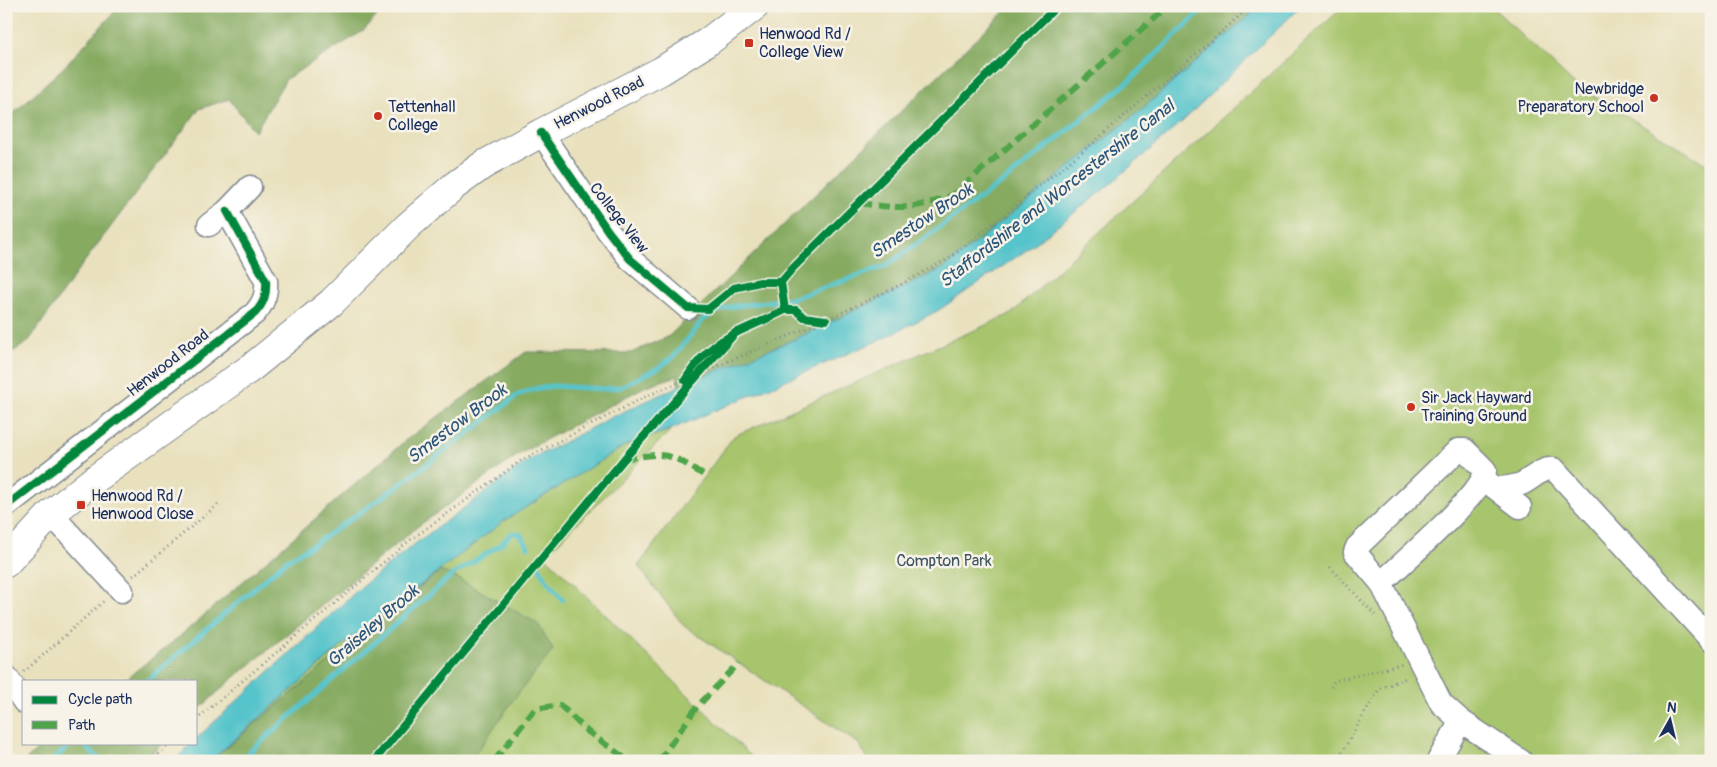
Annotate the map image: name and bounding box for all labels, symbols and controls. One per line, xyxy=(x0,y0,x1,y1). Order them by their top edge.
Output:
place label: Henwood Rd / College View xyxy=(759,24,851,62)
marker: Henwood Rd / College View xyxy=(743,37,755,49)
street label: Henwood Road xyxy=(551,72,647,134)
place label: Newbridge Preparatory School xyxy=(1518,79,1644,117)
marker: Newbridge Preparatory School xyxy=(1648,92,1660,104)
water label: Staffordshire and Worcestershire Canal xyxy=(935,94,1181,293)
place label: Tettenhall College xyxy=(388,97,456,135)
marker: Tettenhall College xyxy=(372,110,384,122)
water label: Smestow Brook xyxy=(866,177,979,264)
street label: College View xyxy=(585,179,653,258)
street label: Henwood Road xyxy=(123,325,213,401)
water label: Smestow Brook xyxy=(402,378,513,469)
place label: Sir Jack Hayward Training Ground xyxy=(1421,388,1532,426)
marker: Sir Jack Hayward Training Ground xyxy=(1405,401,1417,413)
place label: Henwood Rd / Henwood Close xyxy=(91,486,194,524)
marker: Henwood Rd / Henwood Close xyxy=(75,499,87,511)
park label: Compton Park xyxy=(896,551,992,571)
water label: Graiseley Brook xyxy=(322,579,425,672)
legend xyxy=(22,680,198,744)
text: Cycle path xyxy=(68,690,132,709)
north arrow xyxy=(1644,694,1694,744)
text: N xyxy=(1666,699,1678,717)
text: Path xyxy=(68,716,95,735)

